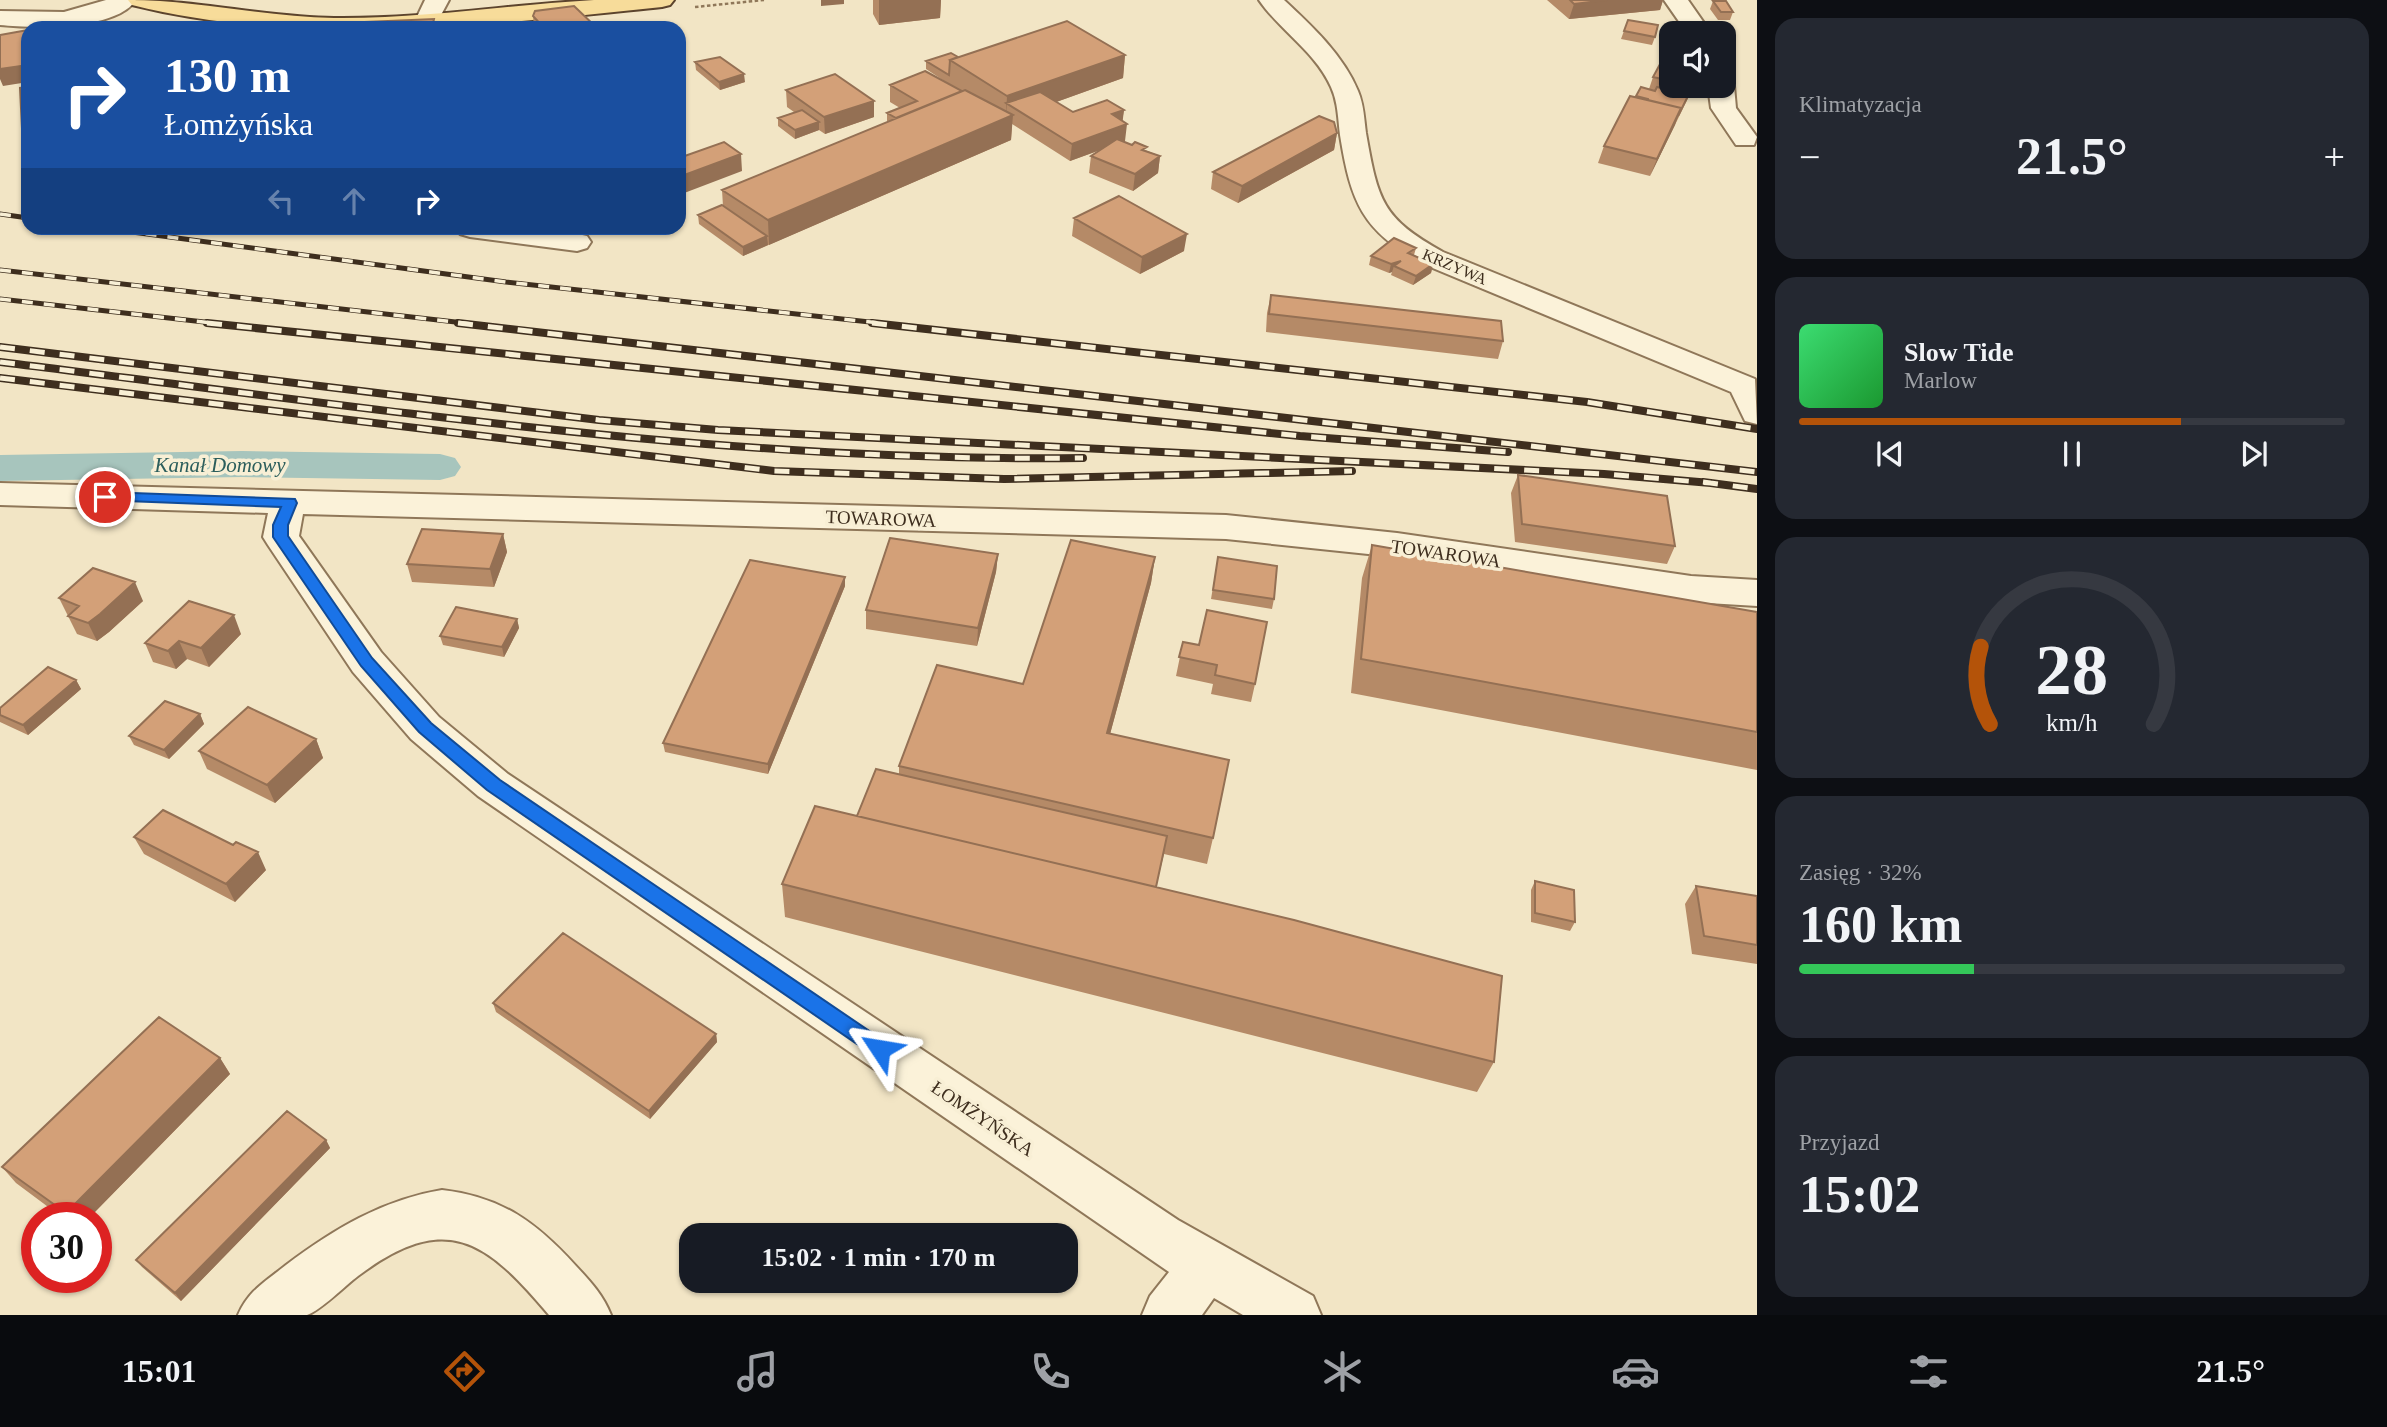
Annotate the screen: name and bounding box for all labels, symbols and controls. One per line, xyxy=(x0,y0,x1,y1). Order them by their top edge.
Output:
map controls xyxy=(1659,21,1736,98)
button: sound xyxy=(1659,21,1736,98)
text: 130 m xyxy=(164,48,291,103)
icon: right xyxy=(49,49,140,140)
text: Klimatyzacja xyxy=(1799,92,1922,117)
text: Łomżyńska xyxy=(164,106,313,142)
text: 21.5° xyxy=(2016,128,2128,185)
text: − xyxy=(1799,136,1820,178)
text: + xyxy=(2324,136,2345,178)
icon: left xyxy=(262,182,300,220)
icon: ahead xyxy=(335,182,373,220)
icon: right xyxy=(408,182,446,220)
street label: KRZYWA xyxy=(1420,245,1490,288)
text: Slow Tide xyxy=(1904,338,2014,367)
text: Marlow xyxy=(1904,368,1977,393)
icon: previous xyxy=(1871,435,1909,473)
icon: pause xyxy=(2053,435,2091,473)
icon: next xyxy=(2235,435,2273,473)
water label: Kanał Domowy xyxy=(153,453,286,477)
pin xyxy=(75,467,135,527)
icon: arrive xyxy=(86,478,124,516)
street label: TOWAROWA xyxy=(825,506,937,531)
street label: TOWAROWA xyxy=(1390,535,1502,572)
text: 28 xyxy=(2036,629,2108,710)
text: km/h xyxy=(2046,708,2098,735)
text: Zasięg · 32% xyxy=(1799,860,1922,885)
text: 160 km xyxy=(1799,896,1962,953)
position arrow xyxy=(843,1012,917,1086)
street label: ŁOMŻYŃSKA xyxy=(927,1076,1038,1161)
text: Przyjazd xyxy=(1799,1130,1879,1155)
text: 15:02 xyxy=(1799,1166,1920,1223)
speed limit sign: 30 xyxy=(21,1202,112,1293)
text: 15:02 · 1 min · 170 m xyxy=(762,1243,996,1272)
icon: directions xyxy=(440,1347,489,1396)
icon: music xyxy=(733,1347,782,1396)
icon: phone xyxy=(1026,1347,1075,1396)
icon: climate xyxy=(1318,1347,1367,1396)
icon: car xyxy=(1611,1347,1660,1396)
icon: filters xyxy=(1904,1347,1953,1396)
text: 15:01 xyxy=(122,1353,197,1389)
text: 21.5° xyxy=(2196,1353,2265,1389)

